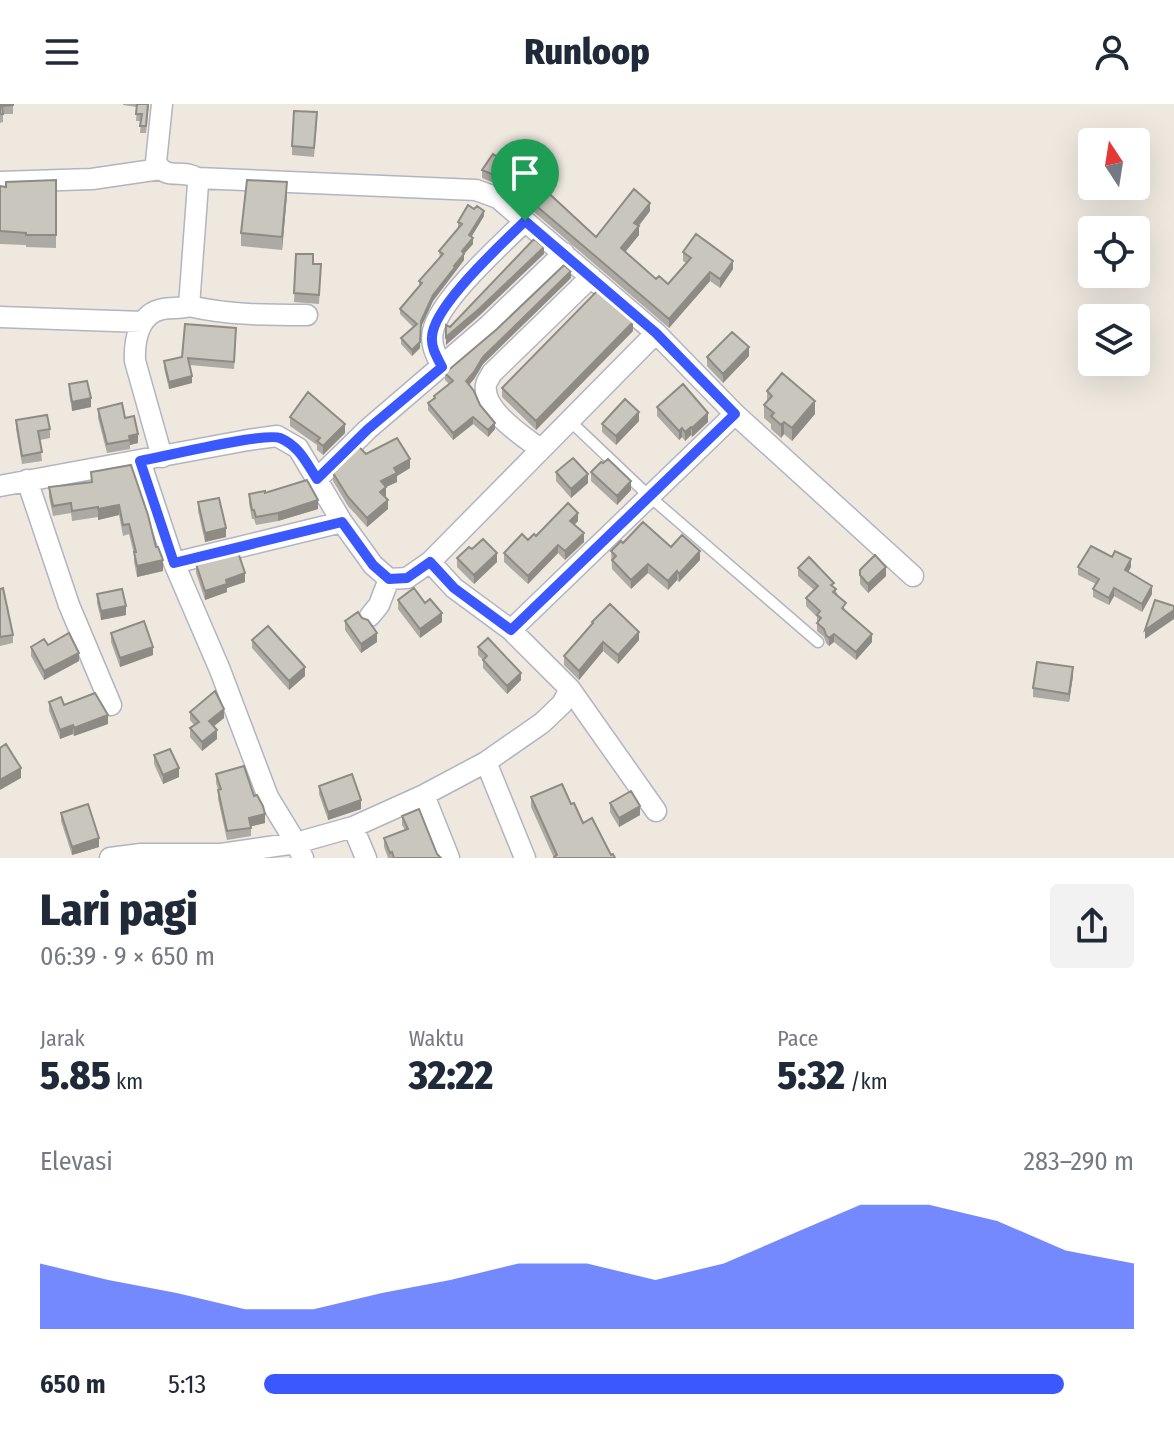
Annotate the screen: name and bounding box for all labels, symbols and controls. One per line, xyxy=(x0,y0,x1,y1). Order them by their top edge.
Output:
icon: menu xyxy=(40,30,84,74)
text: Runloop xyxy=(524,30,650,74)
icon: person xyxy=(1090,30,1134,74)
north arrow xyxy=(1078,128,1150,200)
map controls xyxy=(1078,128,1150,376)
pin xyxy=(491,139,559,221)
icon: arrive xyxy=(503,151,547,195)
button: locate xyxy=(1078,216,1150,288)
button: layers xyxy=(1078,304,1150,376)
text: Lari pagi xyxy=(40,884,198,937)
button: share xyxy=(1050,884,1134,968)
text: 06:39 · 9 × 650 m xyxy=(40,941,215,972)
text: Jarak xyxy=(40,1025,85,1052)
text: Waktu xyxy=(409,1025,464,1052)
text: Pace xyxy=(777,1025,818,1052)
text: 5.85 xyxy=(40,1052,111,1100)
text: 32:22 xyxy=(409,1052,493,1100)
text: 5:32 xyxy=(777,1052,845,1100)
text: km xyxy=(111,1068,143,1095)
text: /km xyxy=(845,1068,888,1095)
text: Elevasi xyxy=(40,1146,113,1177)
text: 283–290 m xyxy=(1024,1146,1134,1177)
text: 650 m xyxy=(40,1369,106,1400)
text: 5:13 xyxy=(168,1369,206,1400)

